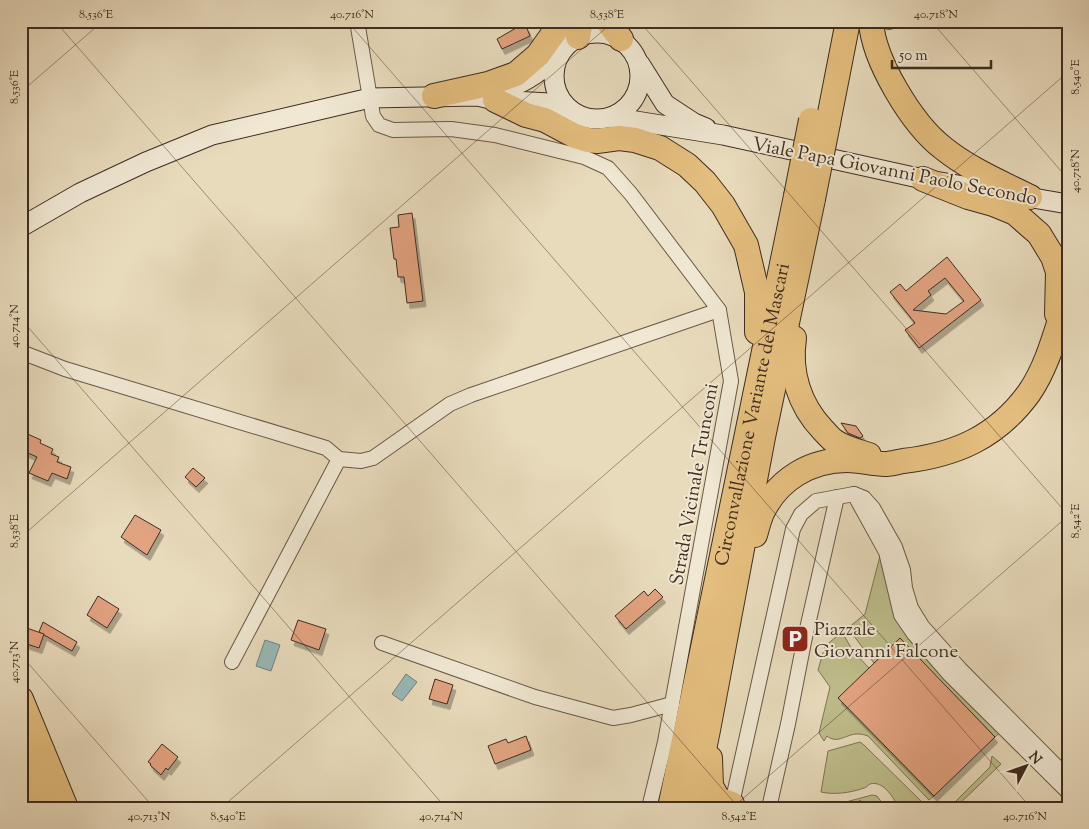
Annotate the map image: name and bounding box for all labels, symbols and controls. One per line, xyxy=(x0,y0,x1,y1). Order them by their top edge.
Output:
text: 8.536°E xyxy=(79,6,114,24)
text: 40.716°N xyxy=(330,6,374,24)
text: 8.538°E xyxy=(590,6,625,24)
text: 40.718°N xyxy=(914,6,958,24)
scale bar xyxy=(892,38,990,70)
text: 50 m xyxy=(898,46,928,67)
text: 8.540°E xyxy=(1067,59,1085,95)
text: 8.536°E xyxy=(6,69,24,104)
street label: Viale Papa Giovanni Paolo Secondo xyxy=(750,132,1039,213)
text: 40.718°N xyxy=(1067,149,1085,193)
street label: Circonvallazione Variante del Mascari xyxy=(709,261,798,569)
text: 40.714°N xyxy=(6,304,24,348)
street label: Strada Vicinale Trunconi xyxy=(664,381,727,588)
text: 8.542°E xyxy=(1067,503,1085,538)
text: 8.538°E xyxy=(6,513,24,548)
place label: Piazzale Giovanni Falcone xyxy=(814,617,958,666)
parking icon: Piazzale Giovanni Falcone xyxy=(780,624,810,654)
text: 40.713°N xyxy=(6,640,24,683)
north arrow xyxy=(1002,742,1052,792)
text: N xyxy=(1023,748,1046,770)
text: 40.713°N xyxy=(128,808,171,826)
text: 8.540°E xyxy=(210,808,246,826)
text: 40.714°N xyxy=(419,808,463,826)
text: 8.542°E xyxy=(722,808,757,826)
text: 40.716°N xyxy=(1003,808,1047,826)

